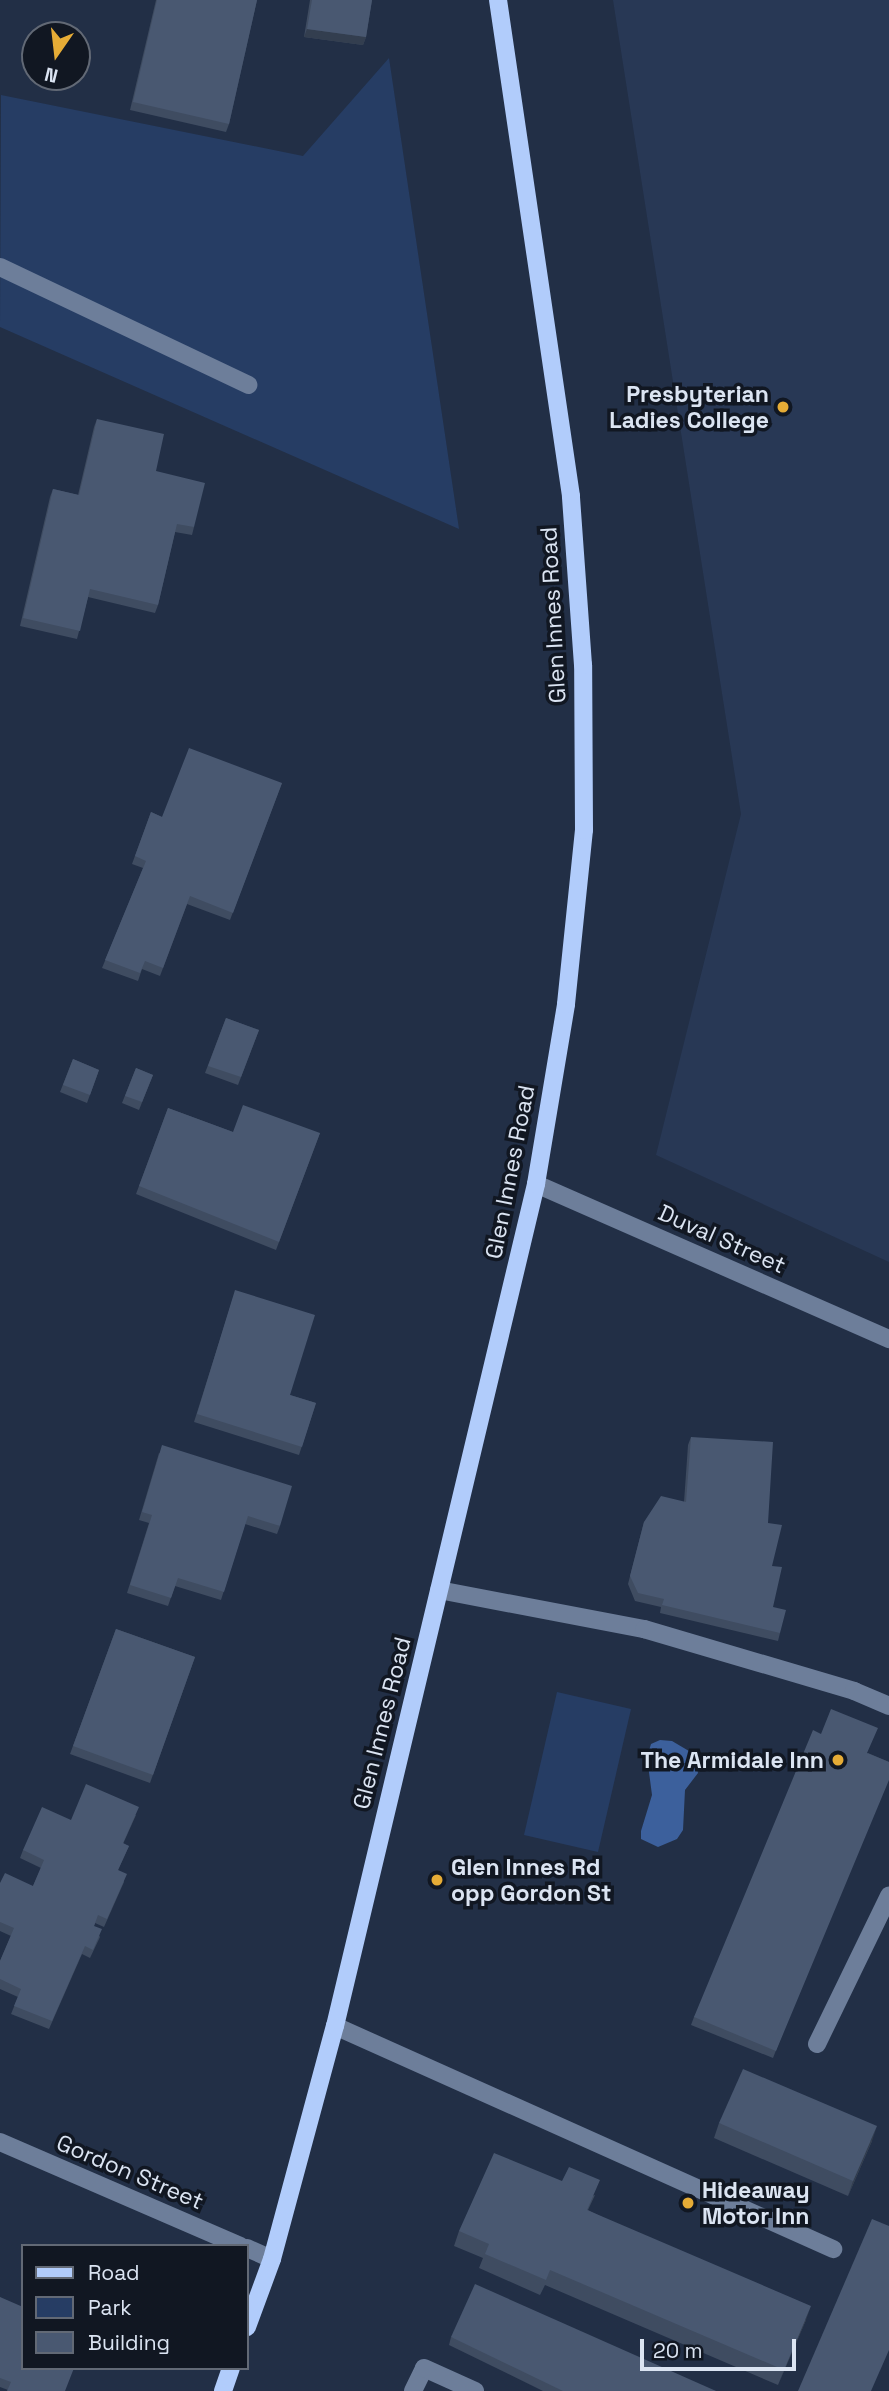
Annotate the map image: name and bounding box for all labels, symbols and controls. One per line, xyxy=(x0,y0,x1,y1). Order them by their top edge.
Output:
north arrow xyxy=(21,21,91,91)
text: N xyxy=(42,61,60,89)
place label: Presbyterian Ladies College xyxy=(609,380,769,434)
marker: Presbyterian Ladies College xyxy=(775,399,791,415)
street label: Glen Innes Road xyxy=(535,526,571,704)
street label: Glen Innes Road xyxy=(480,1083,540,1261)
street label: Duval Street xyxy=(654,1199,790,1279)
street label: Glen Innes Road xyxy=(347,1634,417,1812)
place label: The Armidale Inn xyxy=(640,1746,824,1774)
marker: The Armidale Inn xyxy=(830,1752,846,1768)
place label: Glen Innes Rd opp Gordon St xyxy=(451,1853,611,1907)
marker: Glen Innes Rd opp Gordon St xyxy=(429,1872,445,1888)
street label: Gordon Street xyxy=(52,2129,208,2215)
place label: Hideaway Motor Inn xyxy=(702,2176,810,2230)
marker: Hideaway Motor Inn xyxy=(680,2195,696,2211)
legend xyxy=(21,2244,248,2370)
text: Road xyxy=(88,2259,140,2286)
text: Park xyxy=(88,2294,132,2321)
scale bar xyxy=(644,2324,800,2368)
text: Building xyxy=(88,2329,170,2356)
text: 20 m xyxy=(653,2337,703,2364)

